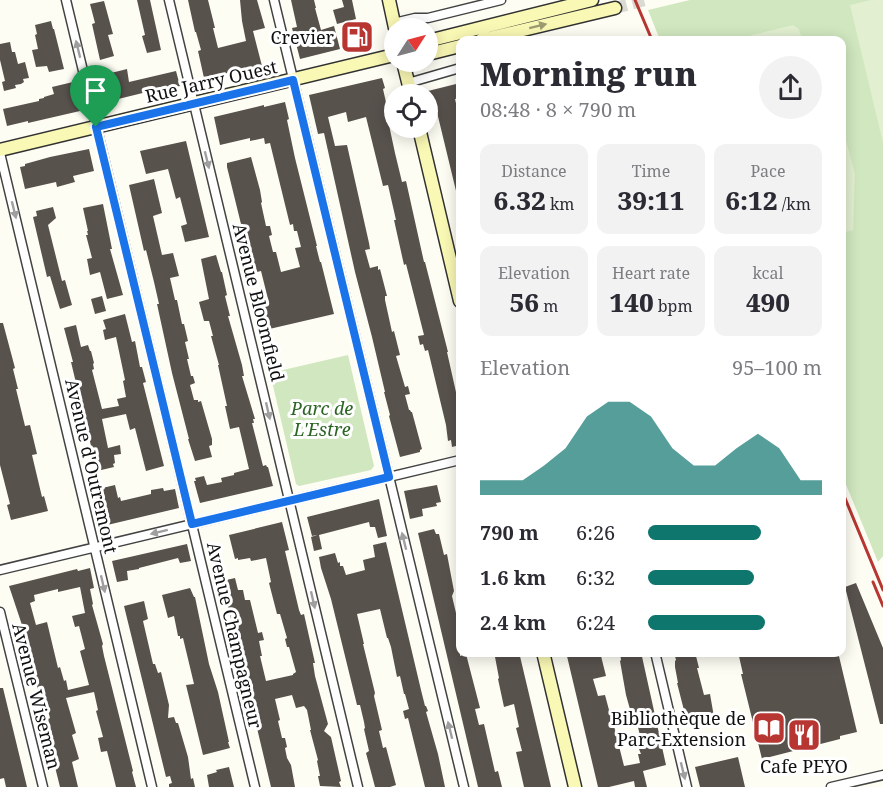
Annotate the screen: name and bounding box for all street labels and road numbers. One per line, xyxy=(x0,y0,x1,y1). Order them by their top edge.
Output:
street label: Rue Jarry Ouest xyxy=(143,54,279,108)
street label: Avenue Bloomfield xyxy=(228,220,290,384)
street label: Avenue d'Outremont xyxy=(60,376,124,556)
street label: Avenue Champagneur xyxy=(202,539,268,731)
street label: Avenue Wiseman xyxy=(7,620,67,772)

